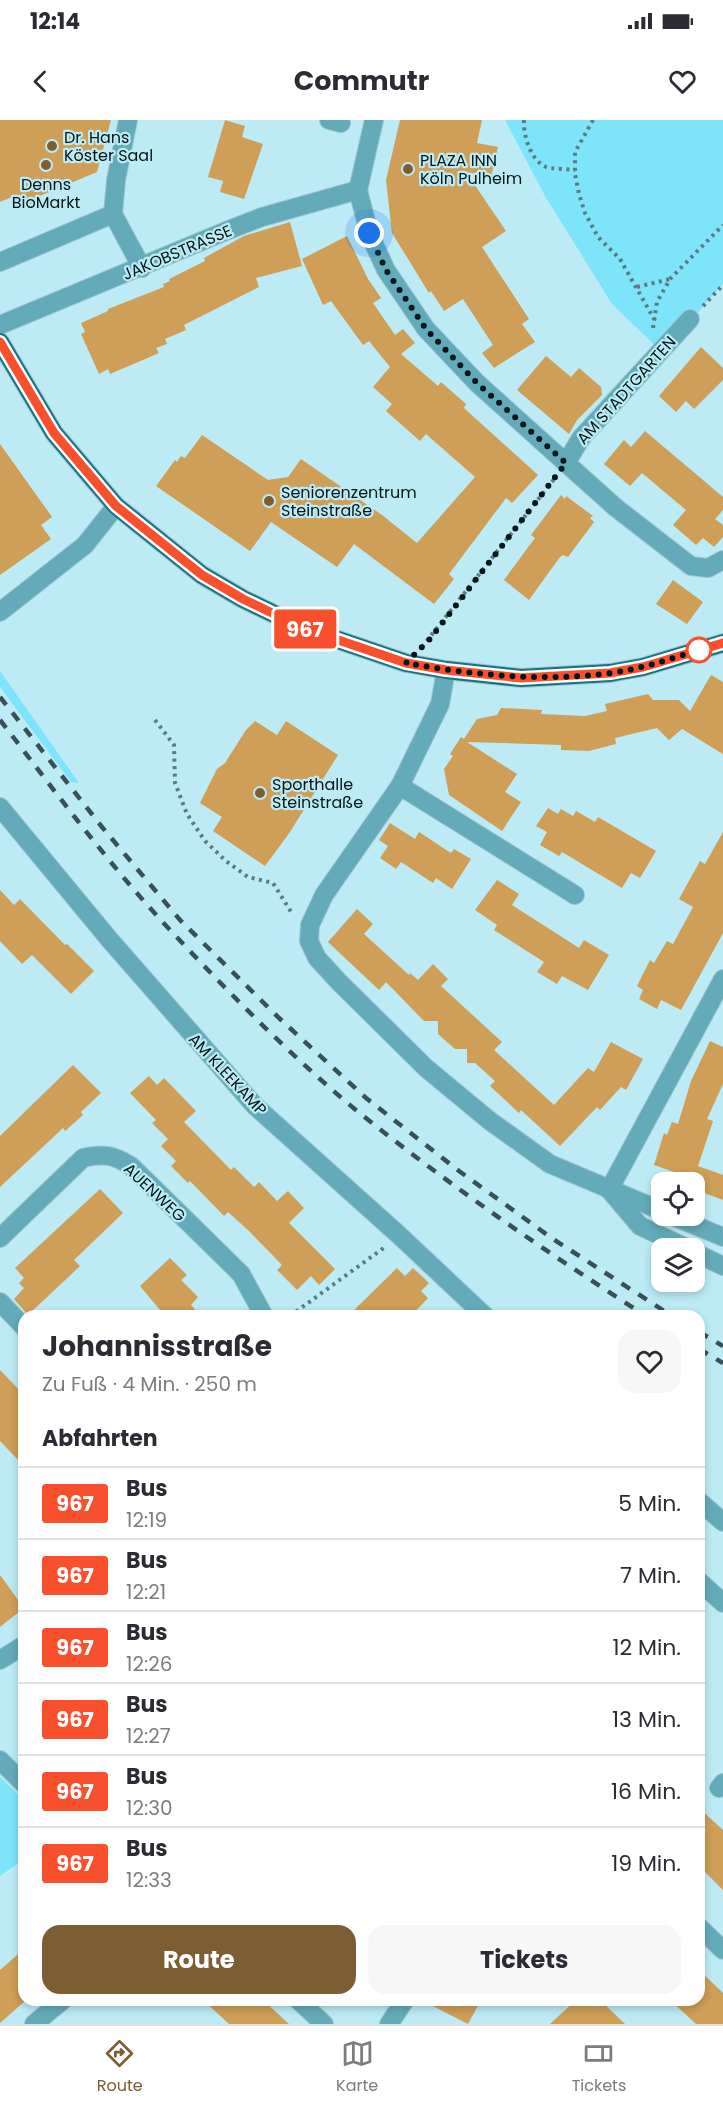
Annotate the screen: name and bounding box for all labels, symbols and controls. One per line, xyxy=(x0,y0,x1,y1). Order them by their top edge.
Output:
text: 12:14 xyxy=(30,6,80,37)
text: Commutr xyxy=(294,62,429,99)
icon: back xyxy=(24,65,57,98)
icon: heart xyxy=(666,65,699,98)
place label: Dr. Hans Köster Saal xyxy=(64,126,153,167)
marker: Dr. Hans Köster Saal xyxy=(45,139,59,153)
place label: PLAZA INN Köln Pulheim xyxy=(420,149,522,190)
marker: Denns BioMarkt xyxy=(39,158,53,172)
marker: PLAZA INN Köln Pulheim xyxy=(401,162,415,176)
place label: Denns BioMarkt xyxy=(12,173,80,214)
your location xyxy=(354,218,384,248)
street label: JAKOBSTRASSE xyxy=(119,219,235,286)
street label: AM STADTGARTEN xyxy=(571,331,681,450)
place label: Seniorenzentrum Steinstraße xyxy=(281,481,417,522)
marker: Seniorenzentrum Steinstraße xyxy=(262,494,276,508)
line badge: 967 xyxy=(270,610,340,648)
text: 967 xyxy=(286,615,324,644)
unlabelled marker xyxy=(686,637,712,663)
place label: Sporthalle Steinstraße xyxy=(272,773,363,814)
marker: Sporthalle Steinstraße xyxy=(253,786,267,800)
street label: AM KLEEKAMP xyxy=(183,1028,272,1121)
street label: AUENWEG xyxy=(119,1158,191,1227)
map controls xyxy=(651,1172,705,1292)
button: locate xyxy=(651,1172,705,1226)
button: layers xyxy=(651,1238,705,1292)
text: Johannisstraße xyxy=(42,1327,272,1366)
button: heart xyxy=(618,1330,681,1393)
text: Zu Fuß · 4 Min. · 250 m xyxy=(42,1370,257,1398)
text: Abfahrten xyxy=(42,1423,158,1454)
text: Bus xyxy=(126,1473,168,1504)
text: 5 Min. xyxy=(618,1488,681,1519)
text: 967 xyxy=(56,1489,94,1518)
text: 12:19 xyxy=(126,1506,167,1534)
text: Bus xyxy=(126,1545,168,1576)
text: 7 Min. xyxy=(620,1560,681,1591)
text: 967 xyxy=(56,1561,94,1590)
text: 12:21 xyxy=(126,1578,166,1606)
text: Bus xyxy=(126,1617,168,1648)
text: 12 Min. xyxy=(612,1632,681,1663)
text: 967 xyxy=(56,1633,94,1662)
text: 12:26 xyxy=(126,1650,172,1678)
text: Bus xyxy=(126,1689,168,1720)
text: 13 Min. xyxy=(612,1704,681,1735)
text: 967 xyxy=(56,1705,94,1734)
text: 12:27 xyxy=(126,1722,171,1750)
text: Bus xyxy=(126,1761,168,1792)
text: 16 Min. xyxy=(611,1776,681,1807)
text: 967 xyxy=(56,1777,94,1806)
text: 12:30 xyxy=(126,1794,173,1822)
text: Bus xyxy=(126,1833,168,1864)
text: 19 Min. xyxy=(611,1848,681,1879)
text: 967 xyxy=(56,1849,94,1878)
text: 12:33 xyxy=(126,1866,172,1894)
button: Route xyxy=(42,1925,356,1994)
button: Tickets xyxy=(368,1925,681,1994)
tab: Route xyxy=(97,2037,143,2098)
tab: Karte xyxy=(336,2037,378,2098)
tab: Tickets xyxy=(572,2037,626,2098)

